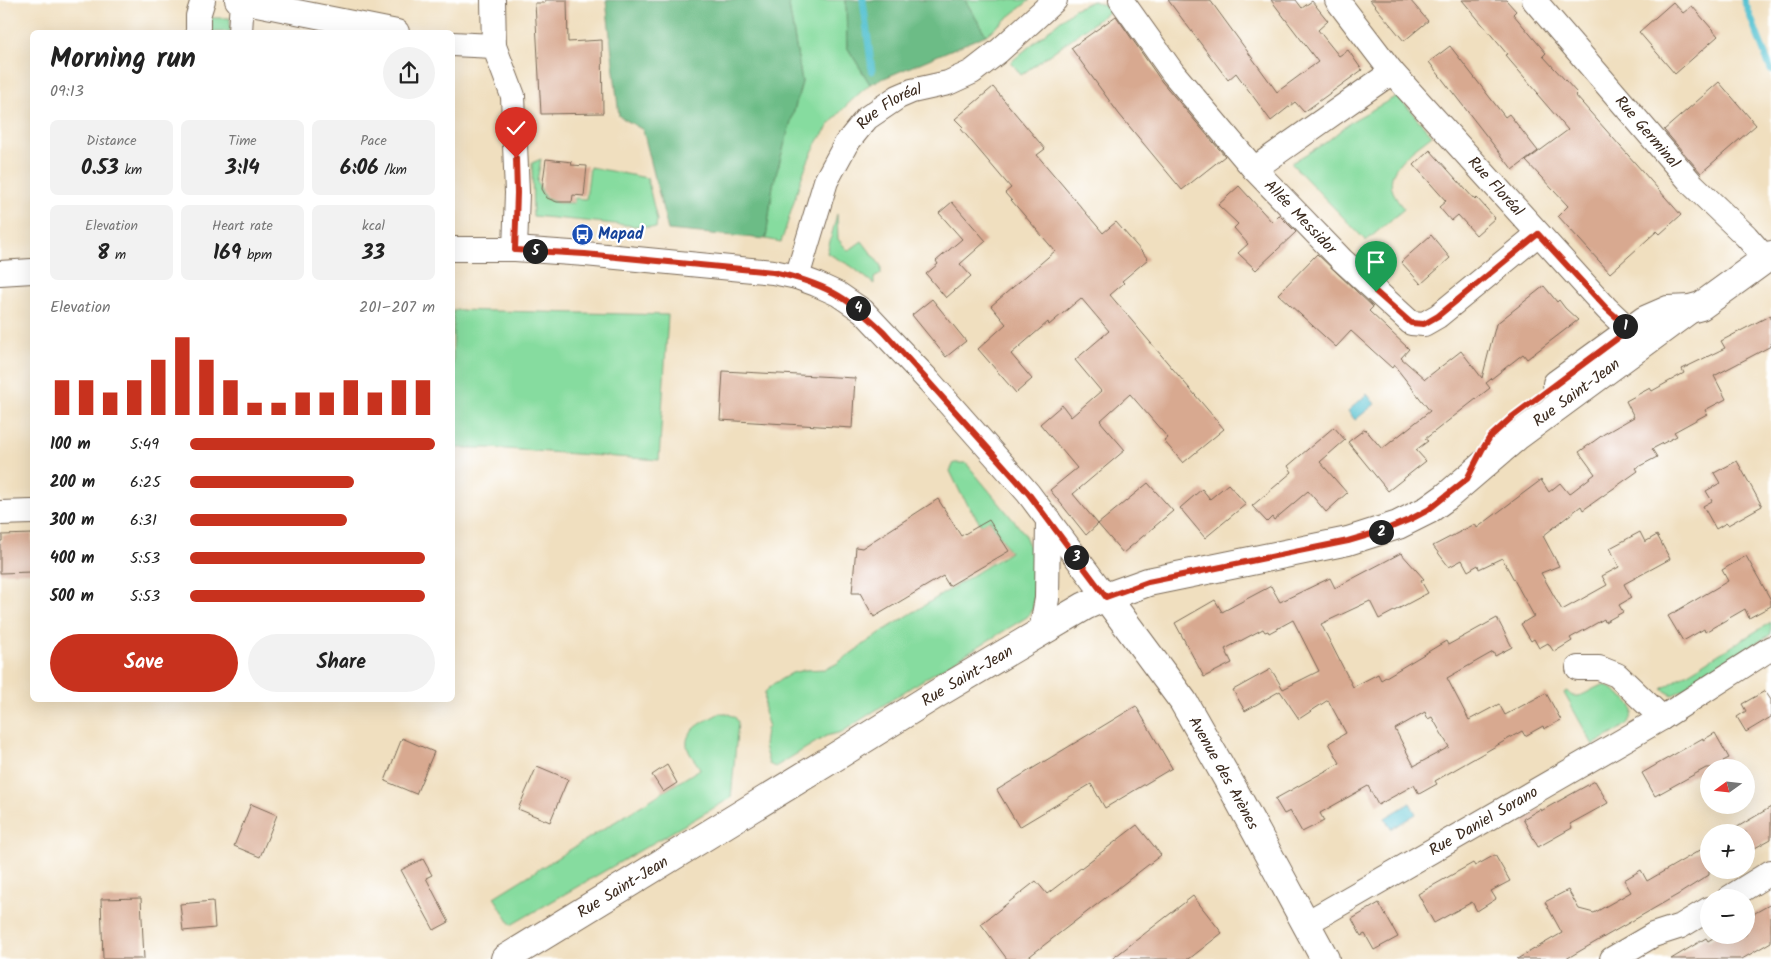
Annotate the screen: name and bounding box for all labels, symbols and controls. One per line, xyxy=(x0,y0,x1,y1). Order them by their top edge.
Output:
text: Morning run xyxy=(50,37,196,82)
button: share xyxy=(383,47,435,99)
street label: Rue Floréal xyxy=(850,77,924,135)
text: 09:13 xyxy=(50,79,84,104)
street label: Rue Germinal xyxy=(1609,90,1686,174)
pin xyxy=(495,107,537,158)
icon: check xyxy=(502,114,530,142)
text: Distance xyxy=(86,130,137,152)
text: Time xyxy=(228,130,257,152)
text: Pace xyxy=(360,130,387,152)
street label: Rue Floréal xyxy=(1462,151,1530,222)
text: 0.53 xyxy=(81,152,119,185)
text: 3:14 xyxy=(225,152,260,185)
text: 6:06 xyxy=(340,152,379,185)
text: km xyxy=(119,159,142,181)
text: /km xyxy=(379,159,407,181)
street label: Allée Messidor xyxy=(1258,174,1344,261)
text: Elevation xyxy=(85,215,138,237)
text: Heart rate xyxy=(212,215,273,237)
text: kcal xyxy=(362,215,385,237)
bus stop icon: Mapad xyxy=(570,222,594,246)
place label: Mapad xyxy=(598,222,644,247)
text: 8 xyxy=(97,237,109,270)
text: 169 xyxy=(213,237,241,270)
text: 33 xyxy=(362,237,385,270)
pin: 5 xyxy=(522,238,548,264)
text: 5 xyxy=(532,240,539,262)
pin xyxy=(1355,241,1397,292)
text: m xyxy=(109,244,126,266)
text: bpm xyxy=(241,244,272,266)
icon: arrive xyxy=(1362,248,1390,276)
text: Elevation xyxy=(50,295,111,320)
text: 201–207 m xyxy=(359,295,435,320)
pin: 4 xyxy=(846,296,870,320)
text: 4 xyxy=(855,297,862,319)
pin: 1 xyxy=(1612,314,1638,338)
text: 1 xyxy=(1623,315,1628,337)
street label: Rue Saint-Jean xyxy=(1527,352,1625,433)
text: 100 m xyxy=(50,432,91,457)
text: 5:49 xyxy=(130,432,159,457)
text: 200 m xyxy=(50,470,95,495)
text: 6:25 xyxy=(130,470,161,495)
text: 300 m xyxy=(50,508,94,533)
text: 6:31 xyxy=(130,508,157,533)
pin: 2 xyxy=(1368,520,1394,544)
text: 2 xyxy=(1377,521,1386,543)
pin: 3 xyxy=(1064,544,1088,570)
text: 400 m xyxy=(50,546,94,571)
text: 5:53 xyxy=(130,546,160,571)
text: 3 xyxy=(1073,546,1080,568)
text: 500 m xyxy=(50,584,94,609)
text: 5:53 xyxy=(130,584,160,609)
button: Save xyxy=(50,634,238,692)
button: Share xyxy=(248,634,435,692)
street label: Rue Saint-Jean xyxy=(916,639,1018,713)
street label: Avenue des Arènes xyxy=(1182,712,1265,834)
north arrow xyxy=(1700,759,1755,814)
map controls xyxy=(1700,759,1755,944)
street label: Rue Daniel Sorano xyxy=(1424,780,1543,863)
button: + xyxy=(1700,824,1755,879)
street label: Rue Saint-Jean xyxy=(572,849,673,925)
button: − xyxy=(1700,889,1755,944)

